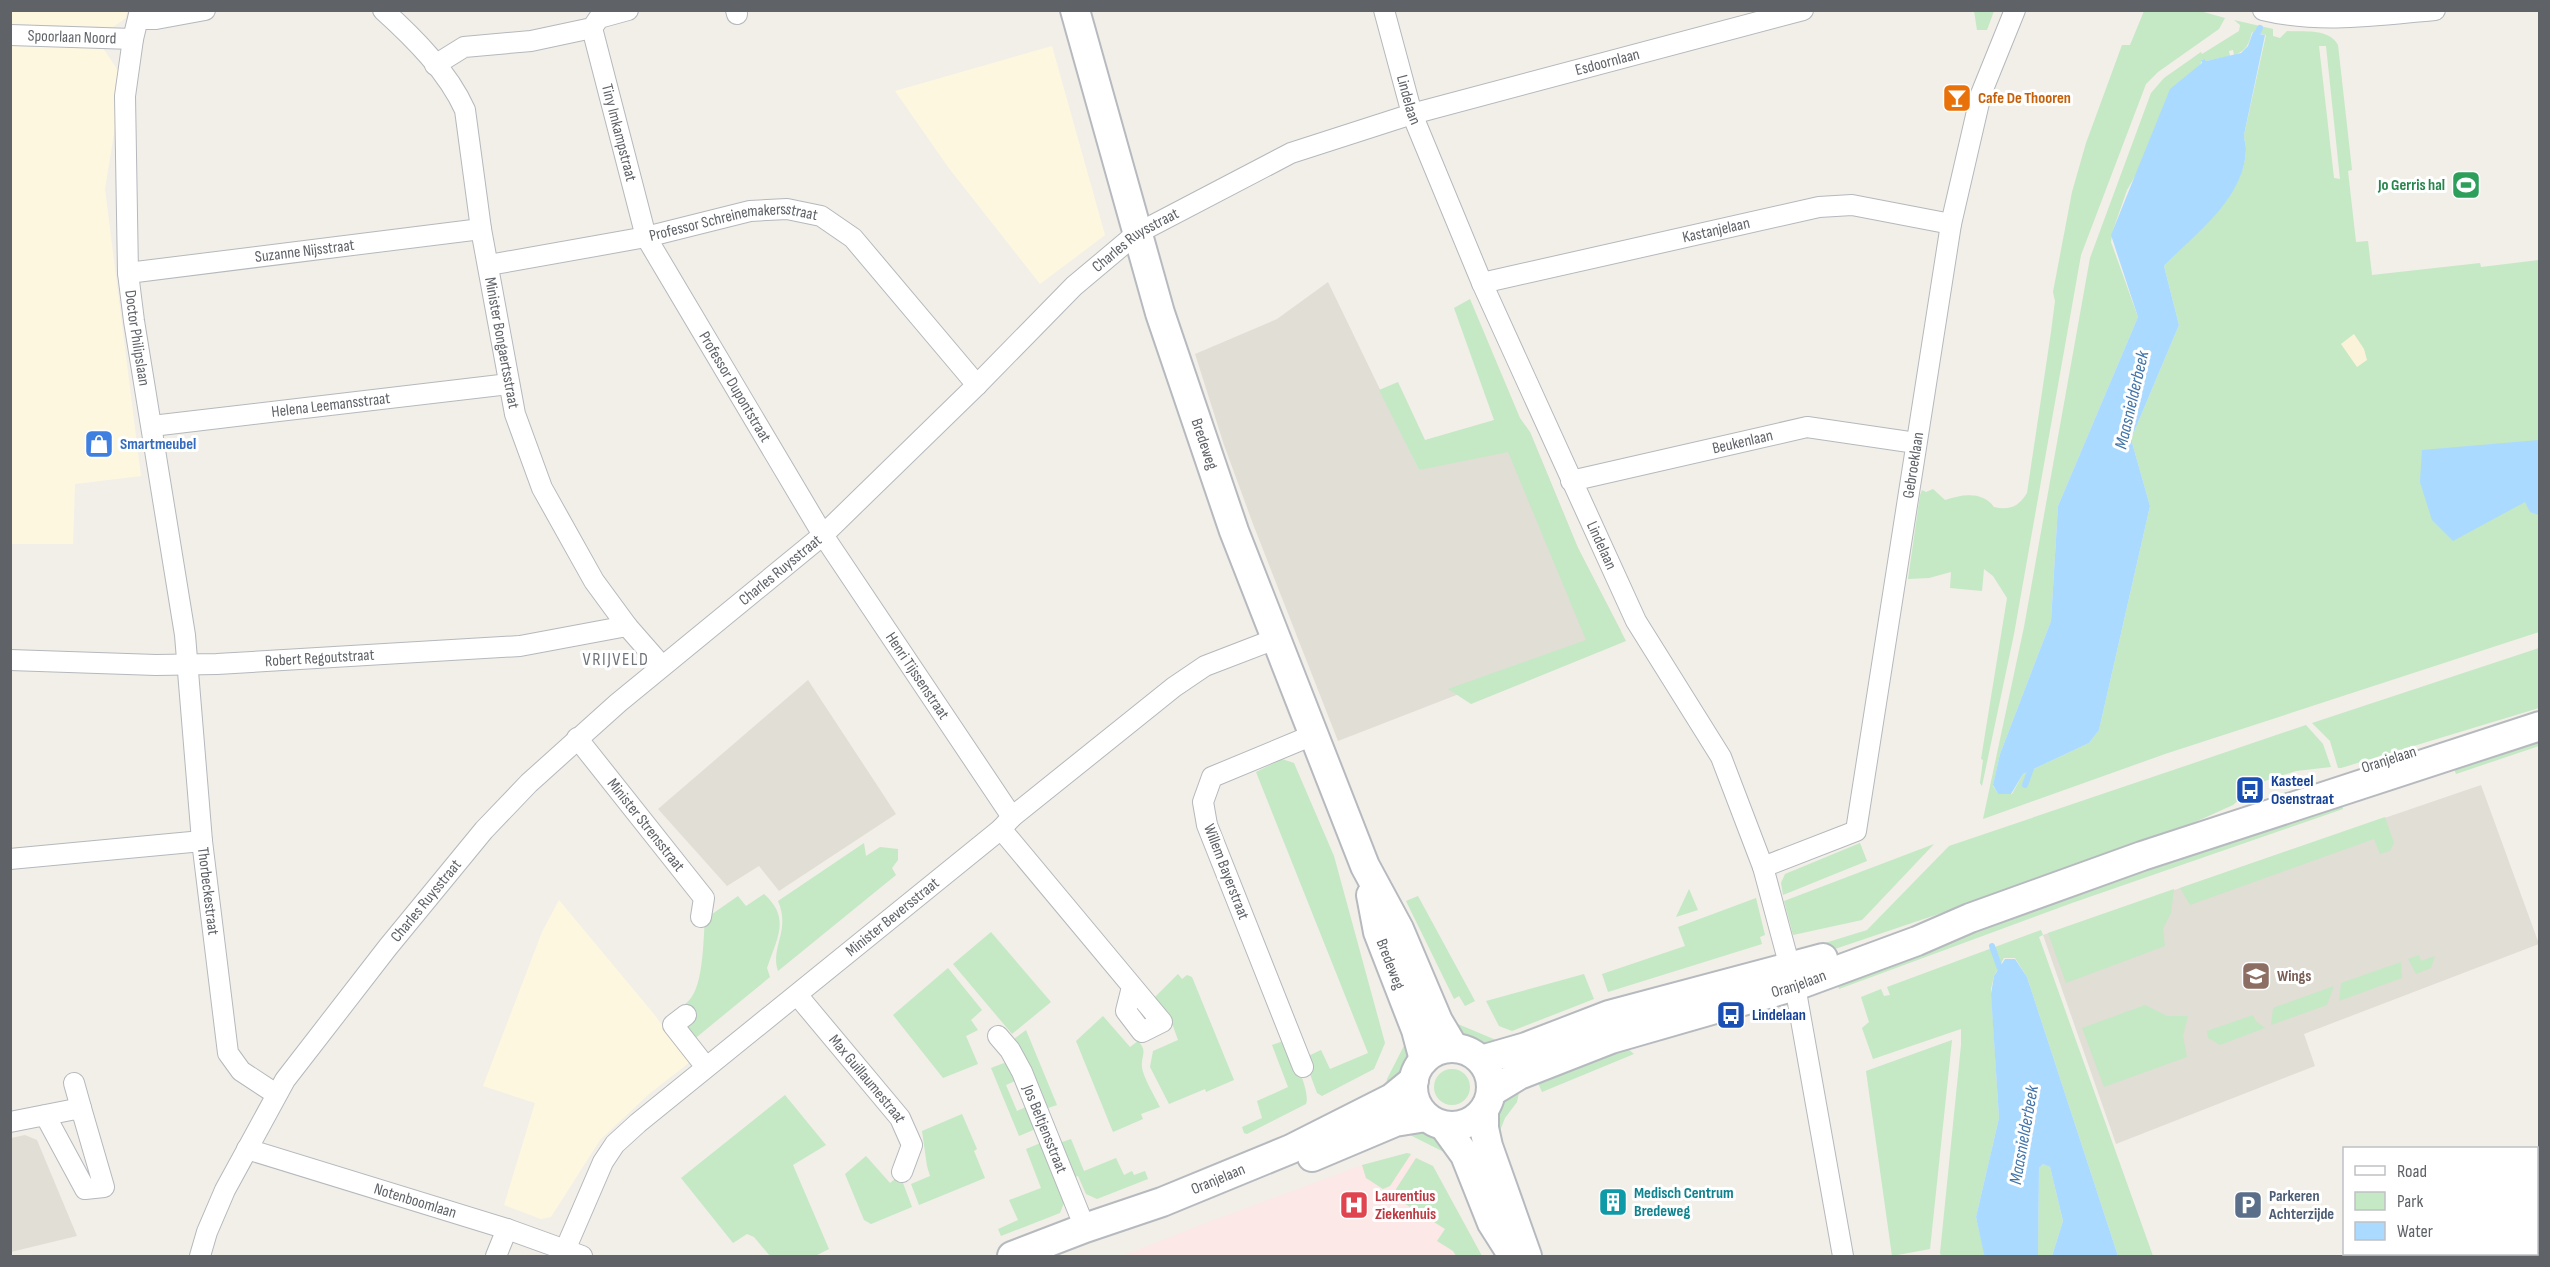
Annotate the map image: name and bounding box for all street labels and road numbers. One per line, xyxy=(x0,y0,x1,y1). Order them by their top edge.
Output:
street label: Spoorlaan Noord xyxy=(27,26,117,48)
street label: Esdoornlaan xyxy=(1573,44,1642,80)
street label: Lindelaan xyxy=(1392,73,1425,128)
street label: Tiny Imkampstraat xyxy=(597,82,641,183)
street label: Professor Schreinemakersstraat xyxy=(647,199,819,245)
street label: Charles Ruysstraat xyxy=(1088,204,1182,276)
street label: Kastanjelaan xyxy=(1681,213,1752,247)
street label: Suzanne Nijsstraat xyxy=(254,235,356,267)
street label: Minister Bongaertsstraat xyxy=(481,276,523,410)
street label: Doctor Philipslaan xyxy=(121,289,154,387)
street label: Professor Dupontstraat xyxy=(695,328,775,446)
street label: Helena Leemansstraat xyxy=(270,389,391,421)
street label: Bredeweg xyxy=(1187,416,1222,472)
street label: Beukenlaan xyxy=(1710,426,1775,458)
street label: Gebroeklaan xyxy=(1899,431,1928,500)
street label: Lindelaan xyxy=(1582,518,1621,573)
street label: Charles Ruysstraat xyxy=(735,531,825,610)
street label: Henri Tijssenstraat xyxy=(881,629,953,723)
street label: Robert Regoutstraat xyxy=(265,645,375,671)
street label: Oranjelaan xyxy=(2359,742,2419,778)
street label: Minister Strensstraat xyxy=(603,775,689,875)
street label: Willem Bayerstraat xyxy=(1199,822,1253,923)
street label: Thorbeckestraat xyxy=(193,846,223,936)
street label: Charles Ruysstraat xyxy=(386,856,465,946)
street label: Minister Beversstraat xyxy=(842,873,943,960)
street label: Bredeweg xyxy=(1372,936,1409,992)
street label: Oranjelaan xyxy=(1769,966,1829,1002)
street label: Max Guillaumestraat xyxy=(825,1031,910,1125)
street label: Jos Beltjensstraat xyxy=(1018,1081,1071,1176)
street label: Oranjelaan xyxy=(1188,1159,1248,1199)
street label: Notenboomlaan xyxy=(372,1179,459,1222)

